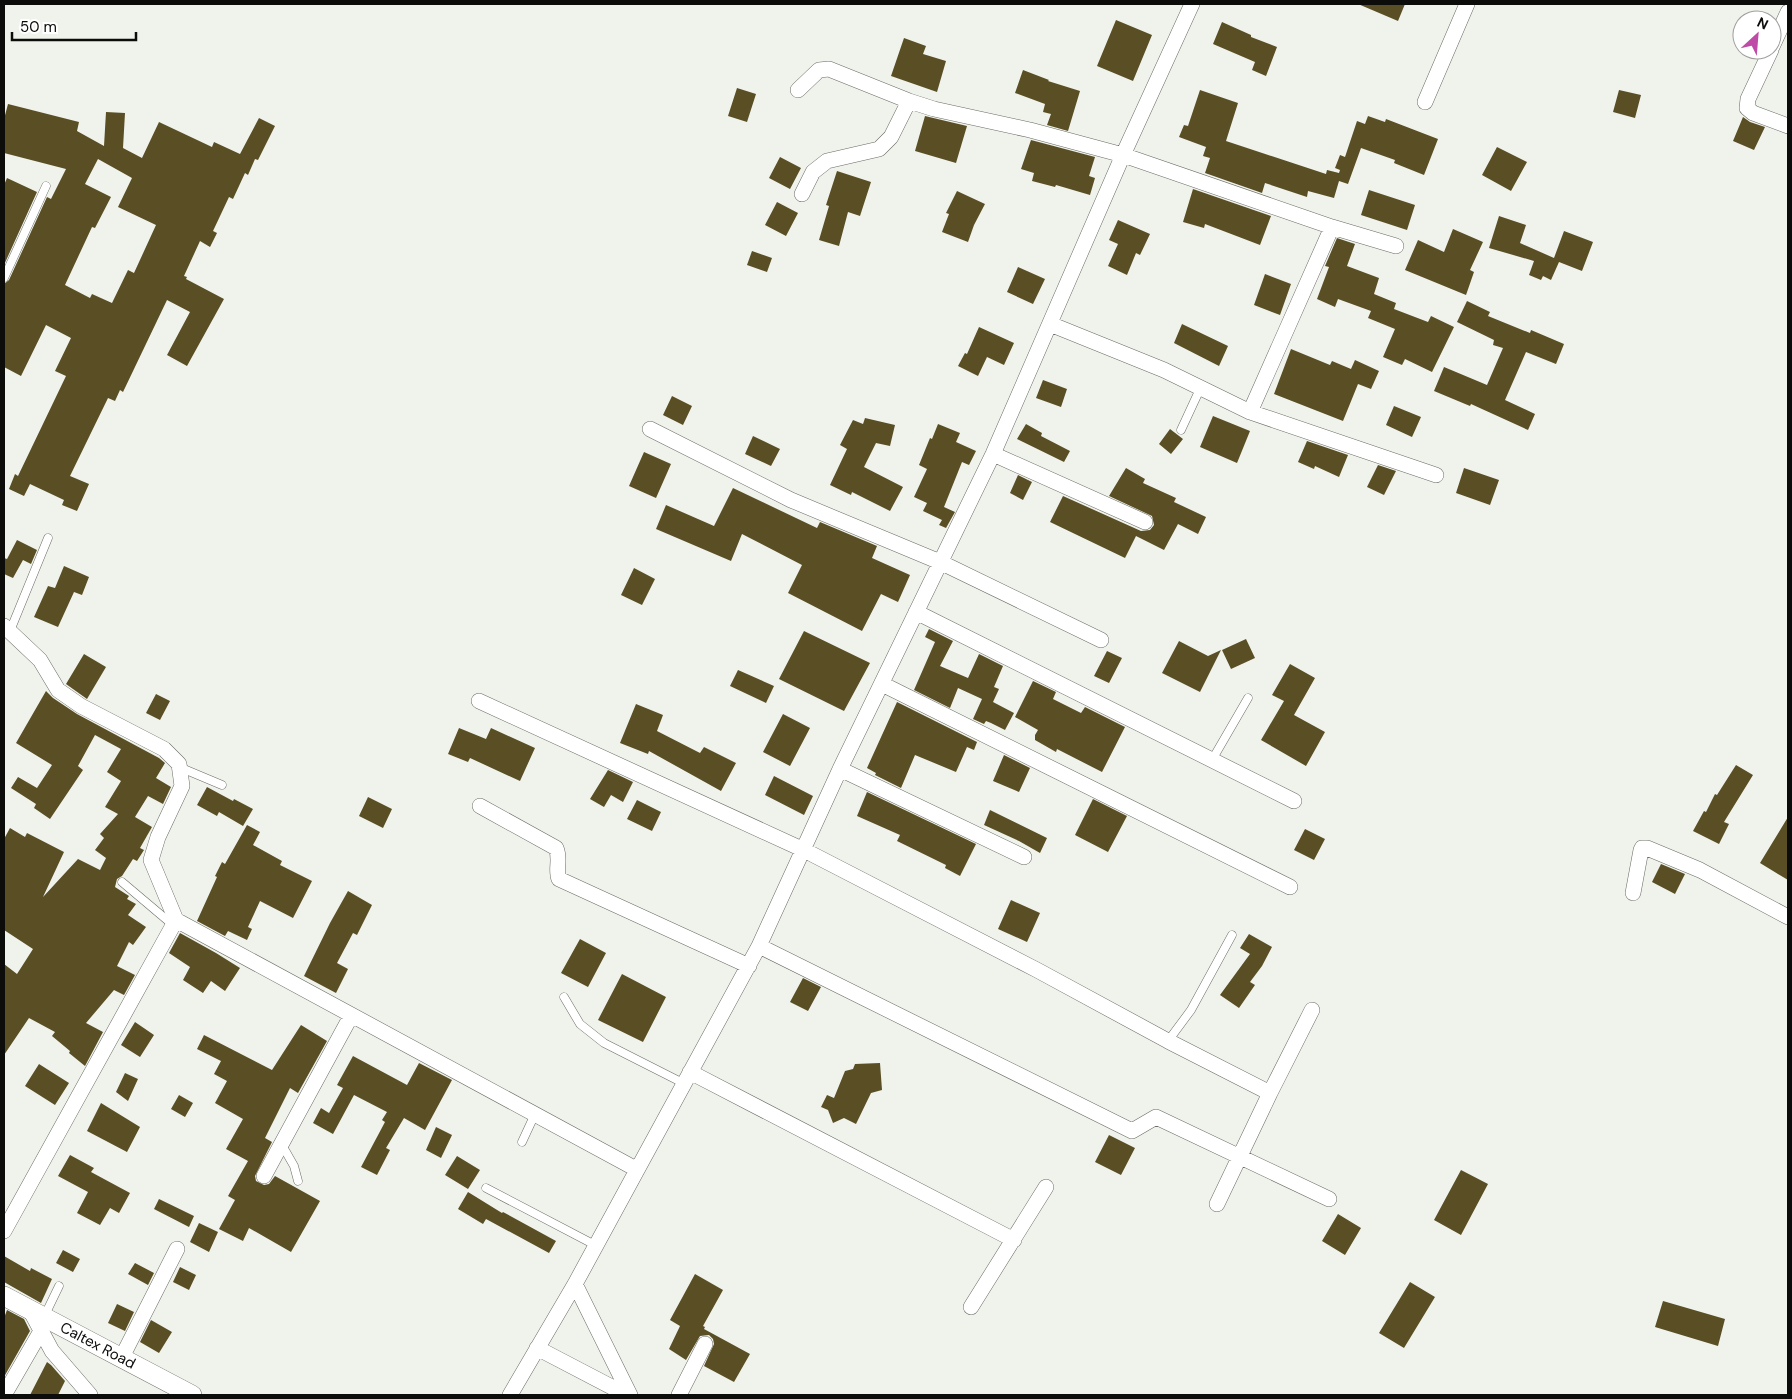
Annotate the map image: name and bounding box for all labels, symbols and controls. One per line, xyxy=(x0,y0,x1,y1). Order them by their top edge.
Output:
scale bar xyxy=(12,10,136,42)
north arrow xyxy=(1732,10,1782,60)
text: N xyxy=(1754,13,1771,34)
text: 50 m xyxy=(20,17,57,37)
street label: Caltex Road xyxy=(57,1317,139,1373)

